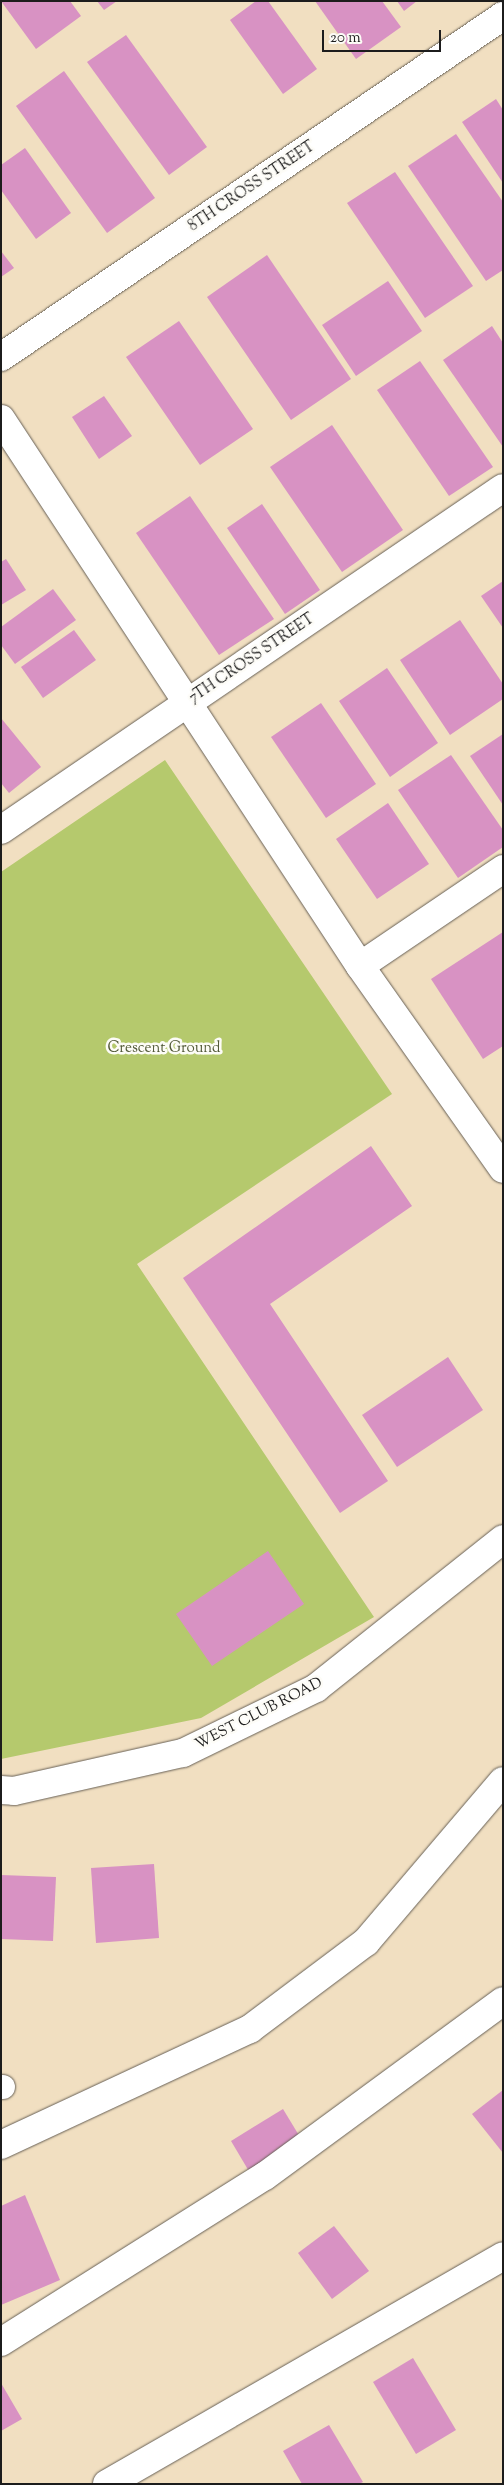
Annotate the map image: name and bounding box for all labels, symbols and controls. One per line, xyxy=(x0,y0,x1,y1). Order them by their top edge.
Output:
scale bar xyxy=(324,20,443,52)
text: 20 m xyxy=(330,28,361,49)
street label: 8TH CROSS STREET xyxy=(185,138,319,236)
street label: 7TH CROSS STREET xyxy=(186,610,318,708)
park label: Crescent Ground xyxy=(107,1040,221,1058)
street label: WEST CLUB ROAD xyxy=(192,1674,326,1754)

